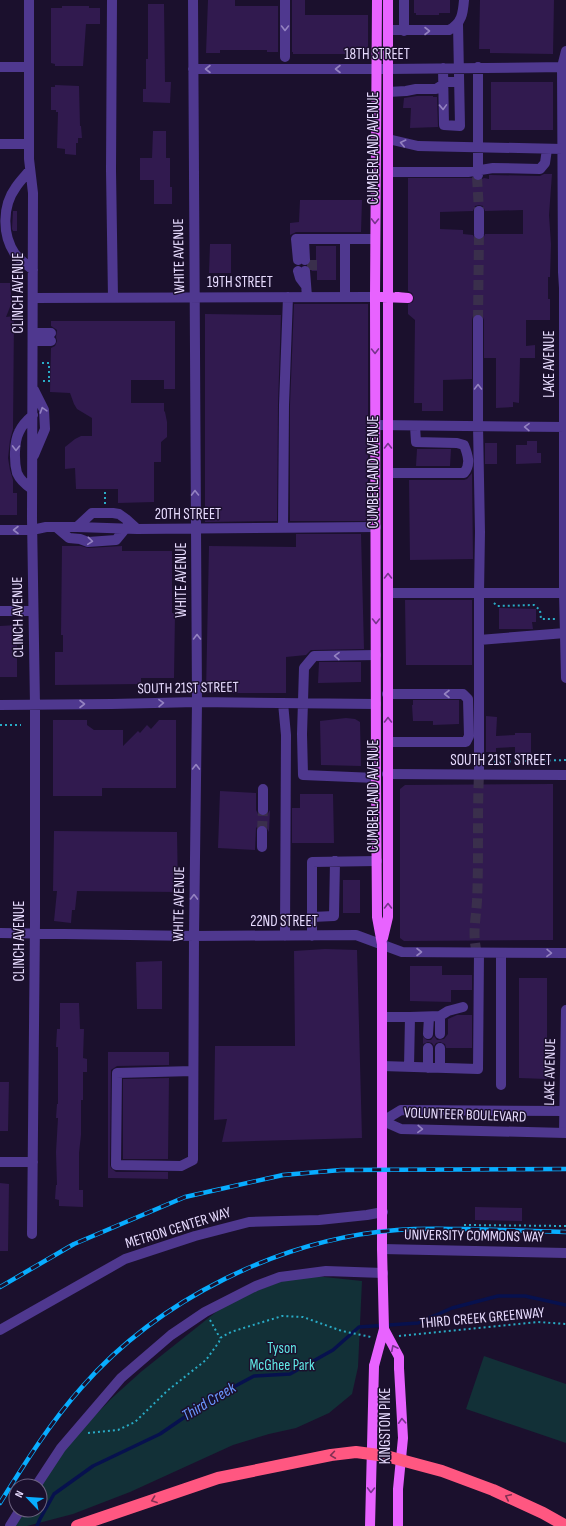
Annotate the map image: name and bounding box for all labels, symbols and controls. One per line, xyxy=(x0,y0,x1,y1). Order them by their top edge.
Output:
one-way arrow xyxy=(281,25,289,31)
one-way arrow xyxy=(424,27,430,35)
street label: 18TH STREET xyxy=(344,45,410,64)
one-way arrow xyxy=(205,65,211,73)
one-way arrow xyxy=(335,65,341,73)
street label: CUMBERLAND AVENUE xyxy=(364,91,383,205)
one-way arrow xyxy=(439,104,447,110)
one-way arrow xyxy=(400,139,406,147)
street label: WHITE AVENUE xyxy=(169,218,189,294)
one-way arrow xyxy=(371,218,379,224)
street label: CLINCH AVENUE xyxy=(9,253,28,333)
street label: 19TH STREET xyxy=(207,273,273,292)
street label: LAKE AVENUE xyxy=(540,330,559,398)
one-way arrow xyxy=(371,348,379,354)
one-way arrow xyxy=(474,384,482,390)
one-way arrow xyxy=(39,406,48,413)
street label: CUMBERLAND AVENUE xyxy=(364,415,383,529)
one-way arrow xyxy=(524,423,530,431)
one-way arrow xyxy=(384,443,392,449)
one-way arrow xyxy=(12,445,20,451)
one-way arrow xyxy=(191,490,200,496)
street label: 20TH STREET xyxy=(155,505,221,524)
one-way arrow xyxy=(13,526,19,534)
one-way arrow xyxy=(87,536,93,545)
street label: WHITE AVENUE xyxy=(172,542,191,618)
one-way arrow xyxy=(384,573,392,579)
street label: CLINCH AVENUE xyxy=(8,576,28,658)
one-way arrow xyxy=(372,618,380,624)
one-way arrow xyxy=(193,634,201,640)
one-way arrow xyxy=(334,652,340,660)
street label: SOUTH 21ST STREET xyxy=(137,678,239,698)
one-way arrow xyxy=(444,690,450,698)
one-way arrow xyxy=(158,699,164,707)
one-way arrow xyxy=(79,700,85,708)
one-way arrow xyxy=(384,717,392,723)
street label: CUMBERLAND AVENUE xyxy=(364,739,383,853)
street label: SOUTH 21ST STREET xyxy=(450,751,552,770)
one-way arrow xyxy=(192,764,200,770)
street label: WHITE AVENUE xyxy=(169,866,189,942)
one-way arrow xyxy=(190,894,198,900)
street label: CLINCH AVENUE xyxy=(10,901,29,981)
one-way arrow xyxy=(384,903,392,909)
street label: 22ND STREET xyxy=(250,912,318,931)
one-way arrow xyxy=(416,948,422,956)
one-way arrow xyxy=(546,949,552,957)
street label: LAKE AVENUE xyxy=(540,1038,560,1106)
street label: VOLUNTEER BOULEVARD xyxy=(403,1103,527,1127)
one-way arrow xyxy=(417,1125,423,1134)
street label: METRON CENTER WAY xyxy=(123,1203,234,1253)
street label: UNIVERSITY COMMONS WAY xyxy=(404,1225,545,1247)
street label: THIRD CREEK GREENWAY xyxy=(419,1303,546,1333)
park label: Tyson McGhee Park xyxy=(249,1339,315,1375)
one-way arrow xyxy=(391,1345,398,1352)
water label: Third Creek xyxy=(179,1378,240,1425)
street label: KINGSTON PIKE xyxy=(376,1388,395,1464)
one-way arrow xyxy=(398,1418,406,1424)
one-way arrow xyxy=(329,1450,336,1459)
north arrow xyxy=(8,1478,48,1518)
one-way arrow xyxy=(366,1487,375,1493)
text: N xyxy=(12,1488,27,1499)
one-way arrow xyxy=(504,1493,511,1501)
one-way arrow xyxy=(150,1495,157,1503)

